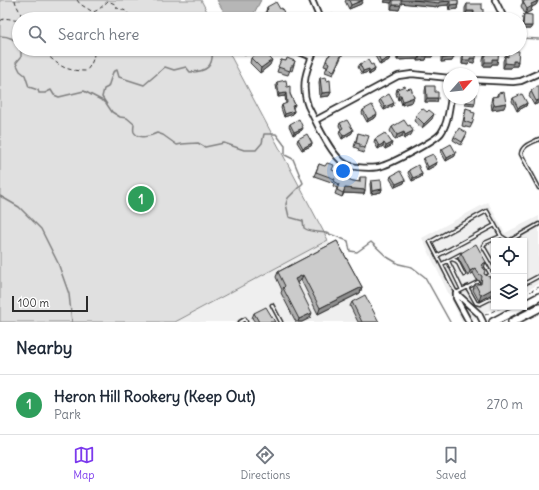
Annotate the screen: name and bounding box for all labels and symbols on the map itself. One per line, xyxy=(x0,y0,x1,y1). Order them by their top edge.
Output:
north arrow xyxy=(443,68,479,104)
your location xyxy=(333,161,353,181)
pin: 1 xyxy=(128,184,154,214)
scale bar xyxy=(12,294,88,313)

